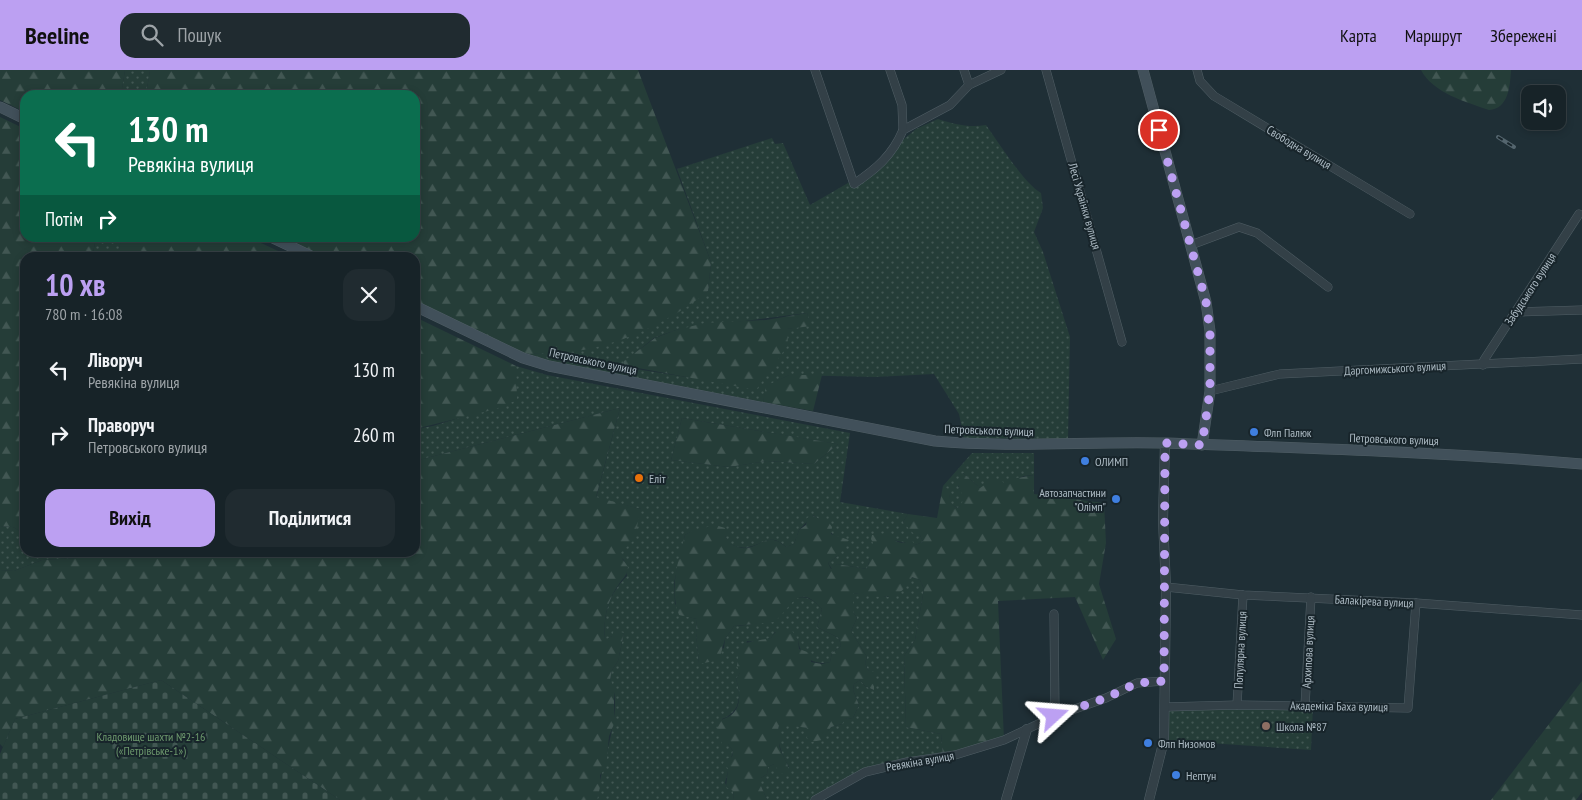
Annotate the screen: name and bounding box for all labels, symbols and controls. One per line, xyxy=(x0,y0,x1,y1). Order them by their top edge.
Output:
search box xyxy=(120,13,470,58)
text: Beeline xyxy=(25,20,90,51)
icon: search xyxy=(138,21,166,49)
text: Пошук xyxy=(178,23,222,47)
text: Карта xyxy=(1340,24,1377,47)
text: Маршрут xyxy=(1405,24,1462,47)
text: Збережені xyxy=(1490,24,1557,47)
map controls xyxy=(1521,85,1566,130)
button: sound xyxy=(1521,85,1566,130)
text: 130 m xyxy=(128,106,209,152)
pin xyxy=(1138,109,1180,151)
icon: left xyxy=(45,110,110,175)
icon: arrive xyxy=(1145,116,1173,144)
street label: Свободна вулиця xyxy=(1264,122,1334,172)
text: Ревякіна вулиця xyxy=(128,150,254,178)
street label: Лесі Українки вулиця xyxy=(1065,160,1105,251)
icon: right xyxy=(93,205,121,233)
text: Потім xyxy=(45,207,83,231)
street label: Забудського вулиця xyxy=(1501,250,1559,328)
text: 10 хв xyxy=(45,265,106,304)
button: close xyxy=(343,269,395,321)
text: 780 m · 16:08 xyxy=(45,304,123,324)
street label: Петровського вулиця xyxy=(548,344,639,378)
text: Ліворуч xyxy=(88,348,142,372)
icon: left xyxy=(45,356,73,384)
text: 130 m xyxy=(353,358,395,382)
street label: Даргомижського вулиця xyxy=(1344,358,1447,378)
text: Ревякіна вулиця xyxy=(88,372,179,392)
text: Праворуч xyxy=(88,413,155,437)
icon: right xyxy=(45,421,73,449)
street label: Петровського вулиця xyxy=(944,421,1034,439)
text: 260 m xyxy=(353,423,395,447)
place label: Флп Палюк xyxy=(1264,425,1312,440)
marker: Флп Палюк xyxy=(1248,426,1260,438)
street label: Петровського вулиця xyxy=(1349,430,1439,448)
text: Петровського вулиця xyxy=(88,437,207,457)
place label: ОЛИМП xyxy=(1095,454,1128,469)
marker: ОЛИМП xyxy=(1079,455,1091,467)
place label: Еліт xyxy=(649,471,666,486)
marker: Еліт xyxy=(633,472,645,484)
place label: Автозапчастини "Олімп" xyxy=(1039,485,1106,514)
button: Вихід xyxy=(45,489,215,547)
button: Поділитися xyxy=(225,489,395,547)
marker: Автозапчастини "Олімп" xyxy=(1110,493,1122,505)
street label: Балакірева вулиця xyxy=(1334,591,1414,611)
street label: Популярна вулиця xyxy=(1230,611,1250,689)
street label: Архипова вулиця xyxy=(1299,615,1317,689)
position arrow xyxy=(1027,689,1079,741)
street label: Академіка Баха вулиця xyxy=(1290,698,1388,714)
place label: Школа №87 xyxy=(1276,719,1327,734)
marker: Школа №87 xyxy=(1260,720,1272,732)
park label: Кладовище шахти №2-16 («Петрівське-1») xyxy=(97,729,206,758)
place label: Флп Низомов xyxy=(1158,736,1215,751)
marker: Флп Низомов xyxy=(1142,737,1154,749)
street label: Ревякіна вулиця xyxy=(885,748,955,774)
place label: Нептун xyxy=(1186,768,1216,783)
marker: Нептун xyxy=(1170,769,1182,781)

